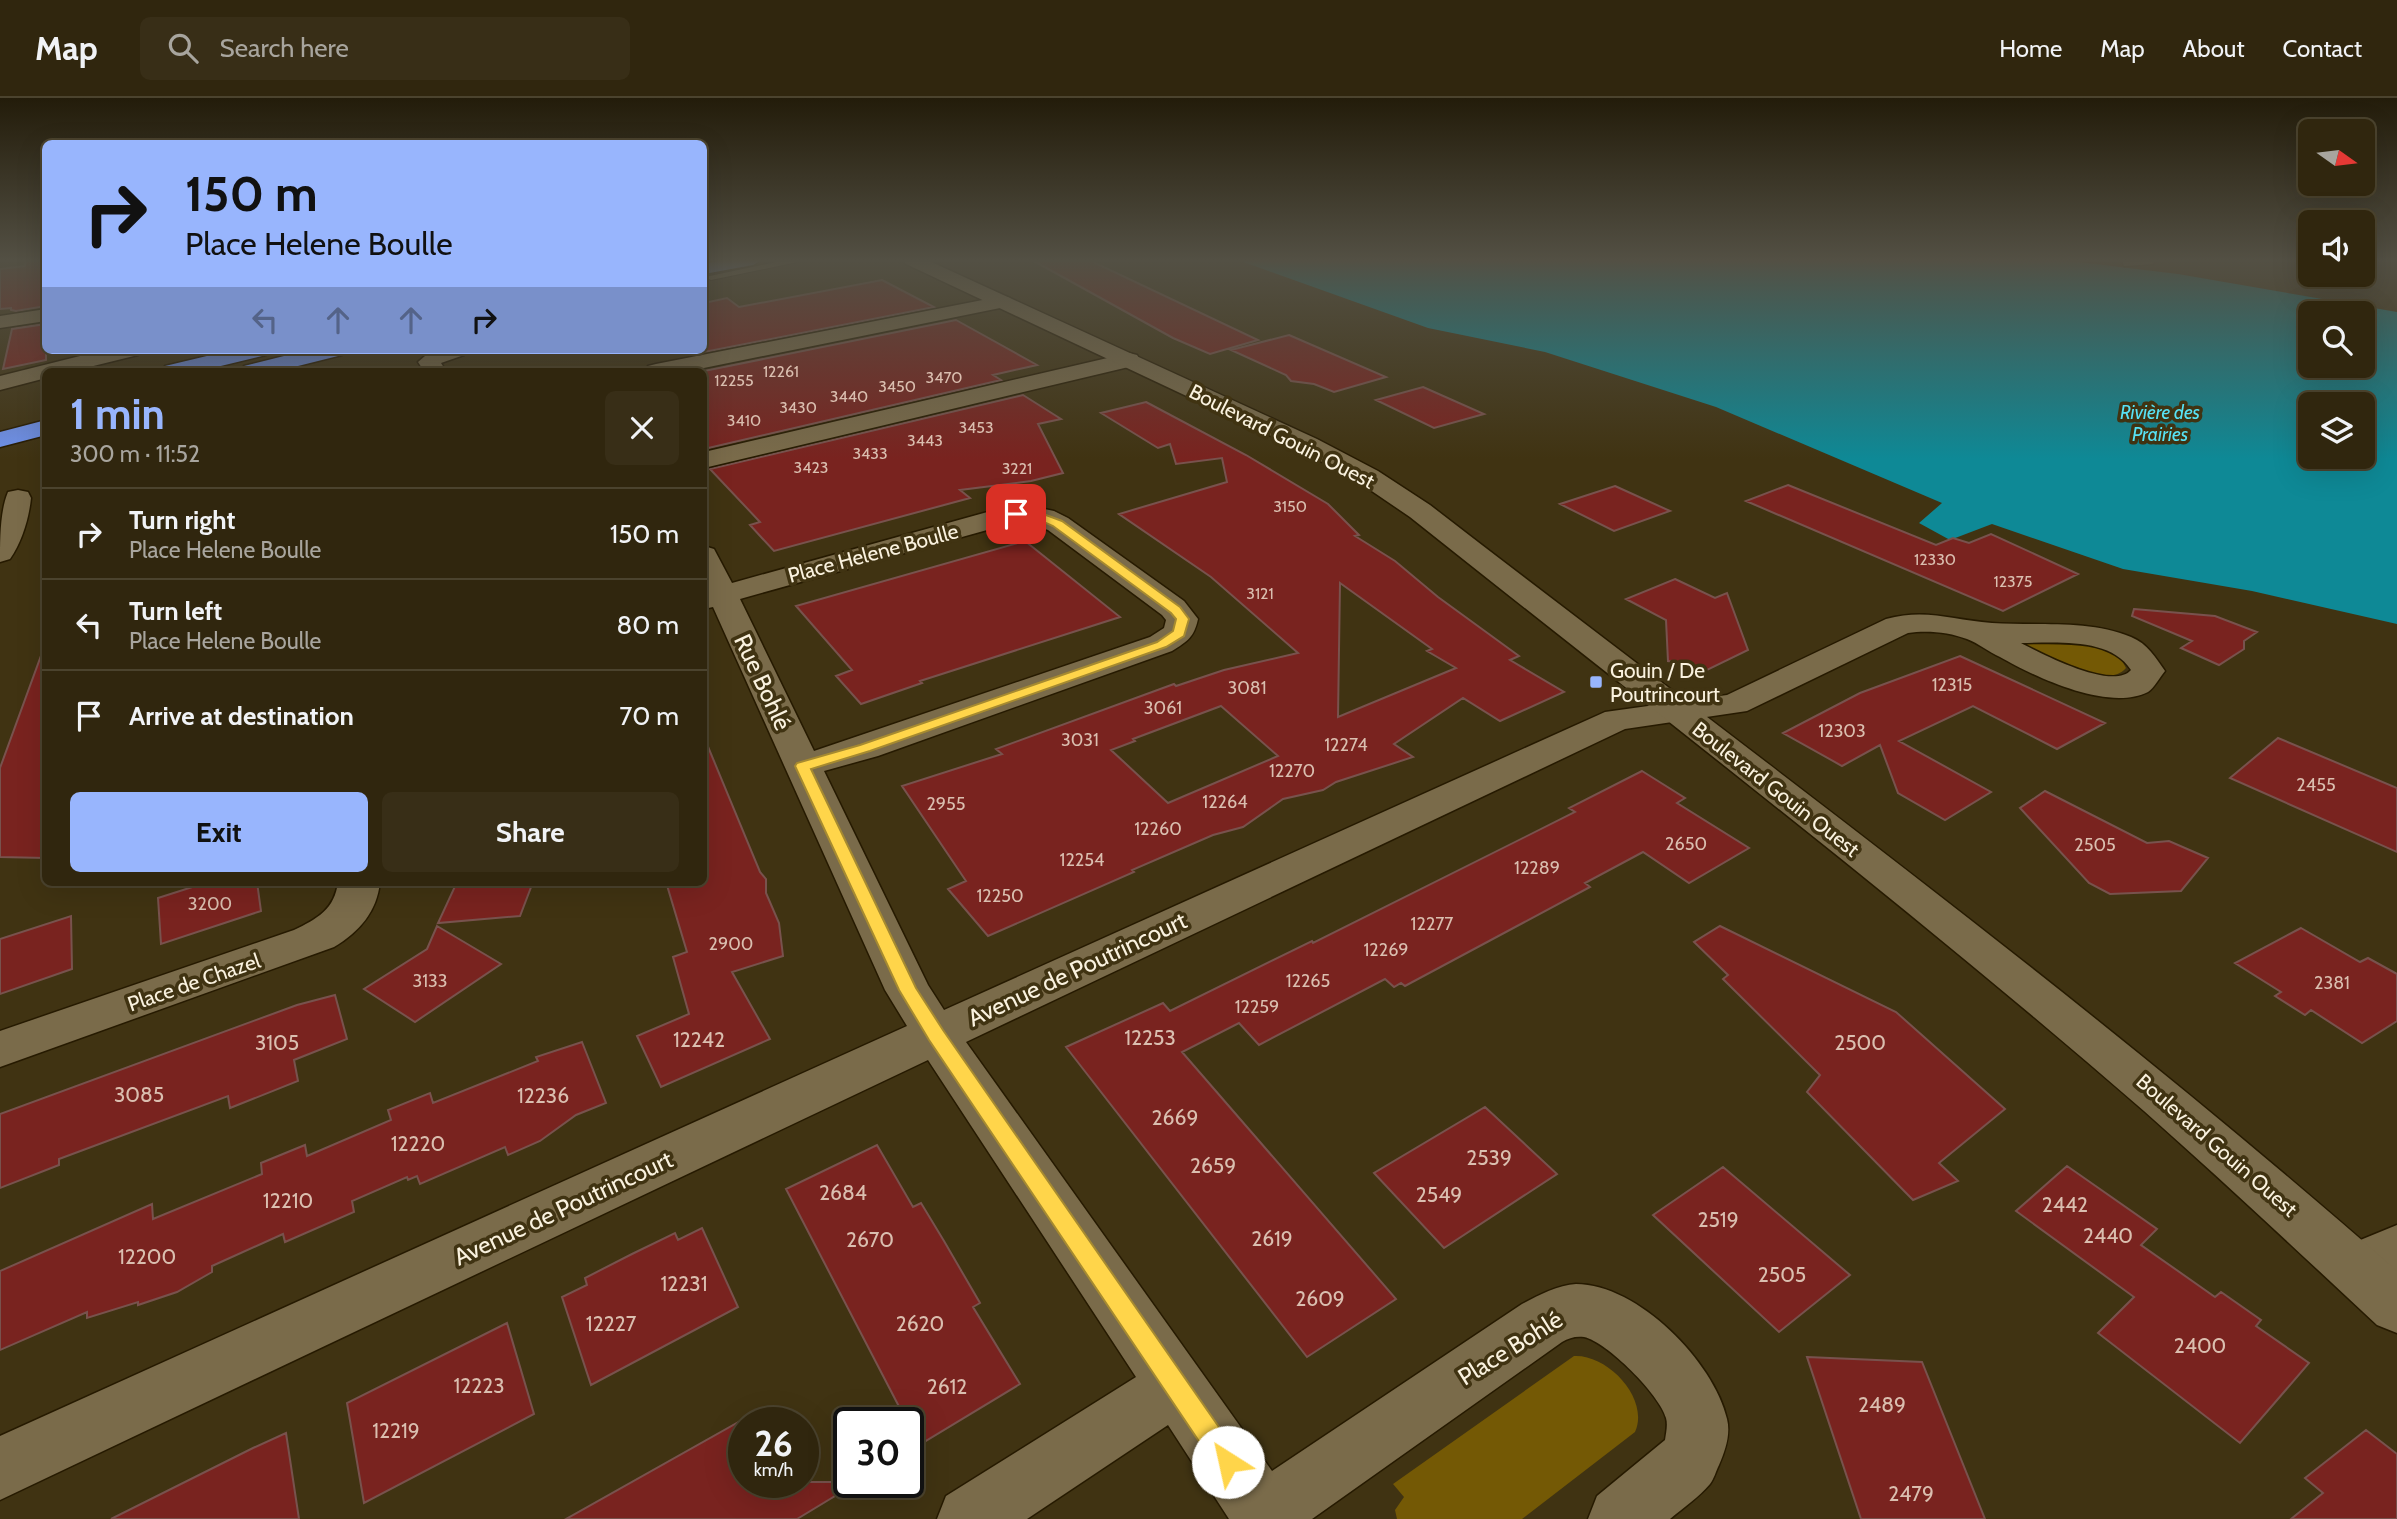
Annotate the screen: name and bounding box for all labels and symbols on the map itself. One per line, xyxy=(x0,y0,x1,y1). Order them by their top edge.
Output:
north arrow xyxy=(2298,119,2375,196)
house number: 12261 xyxy=(763,362,799,381)
house number: 3470 xyxy=(926,368,962,387)
house number: 12255 xyxy=(714,371,754,390)
house number: 3450 xyxy=(878,377,916,396)
street label: Boulevard Gouin Ouest xyxy=(1185,378,1379,494)
house number: 3440 xyxy=(830,387,868,406)
house number: 3430 xyxy=(779,398,817,417)
water label: Rivière des Prairies xyxy=(2120,401,2200,446)
house number: 3410 xyxy=(727,411,761,430)
house number: 3453 xyxy=(958,418,994,437)
house number: 3443 xyxy=(907,431,943,450)
house number: 3433 xyxy=(852,444,888,463)
house number: 3423 xyxy=(794,458,828,477)
house number: 3221 xyxy=(1002,459,1032,478)
pin xyxy=(986,484,1046,544)
house number: 3150 xyxy=(1273,497,1307,516)
street label: Place Helene Boulle xyxy=(785,518,961,588)
house number: 12330 xyxy=(1914,550,1956,569)
house number: 12375 xyxy=(1994,572,2032,591)
house number: 3121 xyxy=(1246,584,1274,603)
street label: Rue Bohlé xyxy=(728,629,798,735)
place label: Gouin / De Poutrincourt xyxy=(1610,658,1720,707)
marker: Gouin / De Poutrincourt xyxy=(1588,674,1604,690)
house number: 12315 xyxy=(1932,674,1972,696)
house number: 3081 xyxy=(1227,677,1267,699)
house number: 3061 xyxy=(1144,697,1182,719)
street label: Boulevard Gouin Ouest xyxy=(1688,716,1864,862)
house number: 12303 xyxy=(1818,720,1866,742)
house number: 3031 xyxy=(1061,729,1099,751)
house number: 12274 xyxy=(1324,734,1368,756)
house number: 12270 xyxy=(1269,760,1315,782)
house number: 2455 xyxy=(2296,774,2336,796)
house number: 12264 xyxy=(1202,791,1248,813)
house number: 2955 xyxy=(926,793,966,815)
house number: 12260 xyxy=(1134,818,1182,840)
house number: 2650 xyxy=(1665,833,1707,855)
house number: 2505 xyxy=(2074,834,2116,856)
house number: 12254 xyxy=(1060,849,1104,871)
house number: 12289 xyxy=(1514,857,1560,879)
house number: 12250 xyxy=(976,885,1024,907)
house number: 3200 xyxy=(188,893,232,915)
street label: Avenue de Poutrincourt xyxy=(963,906,1191,1032)
house number: 12277 xyxy=(1411,913,1453,935)
house number: 2900 xyxy=(709,933,753,955)
house number: 12269 xyxy=(1363,939,1409,961)
street label: Place de Chazel xyxy=(124,948,264,1016)
house number: 3133 xyxy=(412,970,448,992)
house number: 12265 xyxy=(1286,970,1330,992)
house number: 2381 xyxy=(2314,972,2350,994)
house number: 12259 xyxy=(1235,996,1279,1018)
house number: 12253 xyxy=(1124,1025,1176,1050)
house number: 12242 xyxy=(673,1027,725,1052)
house number: 3105 xyxy=(255,1030,299,1055)
house number: 2500 xyxy=(1834,1030,1886,1055)
street label: Boulevard Gouin Ouest xyxy=(2132,1068,2302,1222)
house number: 3085 xyxy=(114,1082,164,1107)
house number: 12236 xyxy=(517,1083,569,1108)
house number: 2669 xyxy=(1152,1105,1198,1130)
house number: 12220 xyxy=(391,1131,445,1156)
street label: Avenue de Poutrincourt xyxy=(449,1145,677,1271)
house number: 2539 xyxy=(1466,1145,1512,1170)
house number: 2659 xyxy=(1190,1153,1236,1178)
house number: 2684 xyxy=(819,1180,867,1205)
house number: 2549 xyxy=(1416,1182,1462,1207)
house number: 12210 xyxy=(263,1188,313,1213)
house number: 2442 xyxy=(2042,1192,2088,1217)
house number: 2519 xyxy=(1697,1207,1739,1232)
house number: 2440 xyxy=(2083,1223,2133,1248)
house number: 2619 xyxy=(1251,1226,1293,1251)
house number: 2670 xyxy=(846,1227,894,1252)
house number: 12200 xyxy=(118,1244,176,1269)
house number: 2505 xyxy=(1758,1262,1806,1287)
house number: 12231 xyxy=(660,1271,708,1296)
house number: 2609 xyxy=(1295,1286,1345,1311)
street label: Place Bohlé xyxy=(1452,1305,1568,1391)
house number: 12227 xyxy=(586,1311,637,1336)
house number: 2620 xyxy=(896,1311,944,1336)
house number: 2400 xyxy=(2174,1333,2226,1358)
house number: 12223 xyxy=(453,1373,505,1398)
house number: 2612 xyxy=(927,1374,967,1399)
house number: 2489 xyxy=(1858,1392,1906,1417)
speed limit sign: 30 xyxy=(833,1407,924,1498)
house number: 12219 xyxy=(372,1418,420,1443)
position arrow xyxy=(1191,1425,1265,1499)
house number: 2479 xyxy=(1888,1481,1934,1506)

